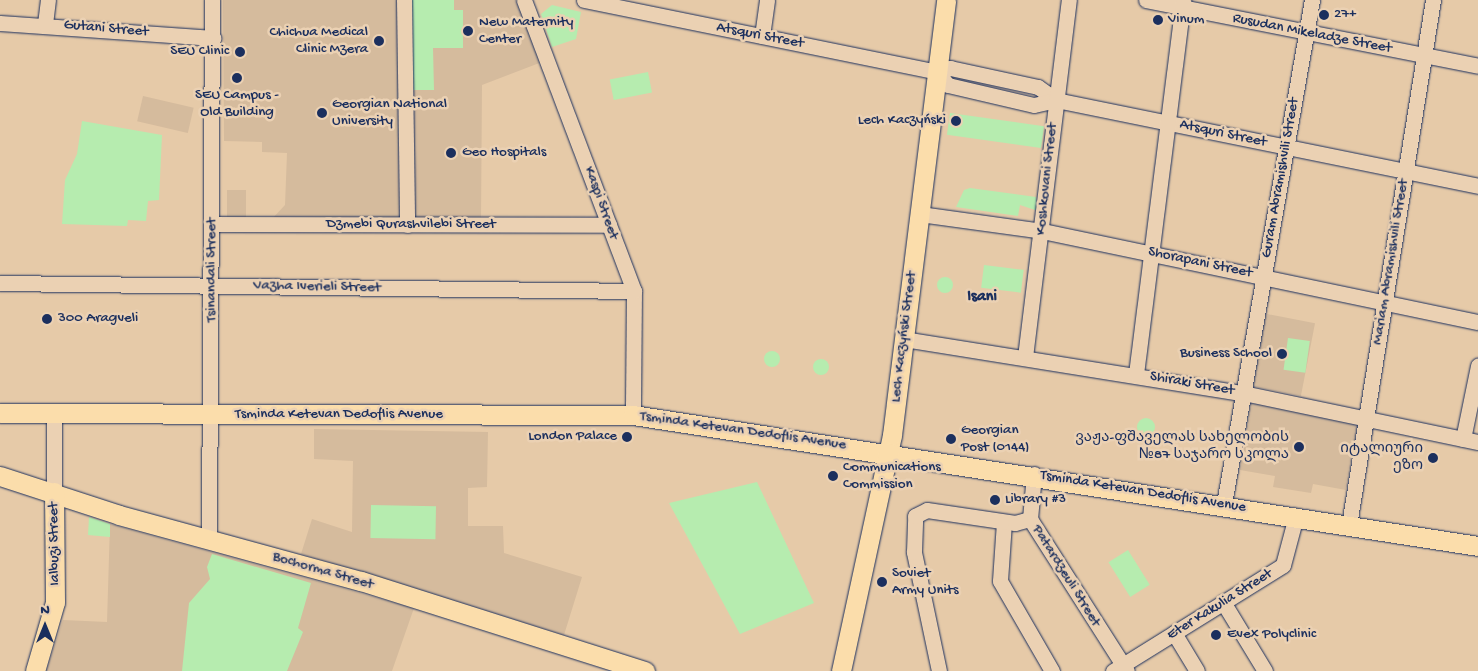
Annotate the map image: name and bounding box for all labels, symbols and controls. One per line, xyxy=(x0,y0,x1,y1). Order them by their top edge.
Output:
place label: 27+ xyxy=(1334,6,1356,24)
marker: 27+ xyxy=(1318,9,1330,21)
street label: Rusudan Mikeladze Street xyxy=(1231,10,1393,58)
place label: Vinum xyxy=(1168,11,1204,29)
place label: New Maternity Center xyxy=(479,13,574,48)
marker: Vinum xyxy=(1152,14,1164,26)
street label: Gutani Street xyxy=(63,16,149,42)
street label: Atsquri Street xyxy=(715,19,805,53)
place label: Chichua Medical Clinic Mzera xyxy=(270,23,368,58)
marker: New Maternity Center xyxy=(461,24,475,38)
marker: Chichua Medical Clinic Mzera xyxy=(372,34,386,48)
place label: SEU Clinic xyxy=(170,43,229,61)
marker: SEU Clinic xyxy=(233,45,247,59)
marker: SEU Campus - Old Building xyxy=(231,72,243,84)
place label: SEU Campus - Old Building xyxy=(195,86,279,121)
place label: Georgian National University xyxy=(332,95,447,130)
street label: Guram Abramishvili Street xyxy=(1258,97,1304,259)
marker: Georgian National University xyxy=(316,107,328,119)
place label: Lech Kaczyński xyxy=(858,112,946,130)
marker: Lech Kaczyński xyxy=(950,115,962,127)
street label: Atsquri Street xyxy=(1178,116,1268,152)
street label: Koshkovani Street xyxy=(1032,122,1062,236)
place label: Geo Hospitals xyxy=(462,144,546,162)
marker: Geo Hospitals xyxy=(444,146,458,160)
street label: Kaspi Street xyxy=(579,164,623,242)
street label: Mariam Abramishvili Street xyxy=(1369,178,1413,346)
street label: Dzmebi Qurashvilebi Street xyxy=(326,216,496,234)
street label: Tsinandali Street xyxy=(203,218,221,322)
street label: Shorapani Street xyxy=(1146,243,1254,283)
street label: Lech Kaczyński Street xyxy=(887,271,921,403)
street label: Vazha Iverieli Street xyxy=(253,277,381,297)
district label: Isani xyxy=(967,288,997,308)
place label: 300 Aragveli xyxy=(58,310,138,328)
marker: 300 Aragveli xyxy=(40,312,54,326)
place label: Business School xyxy=(1180,345,1272,363)
marker: Business School xyxy=(1276,348,1288,360)
street label: Shiraki Street xyxy=(1148,368,1236,400)
street label: Tsminda Ketevan Dedoflis Avenue xyxy=(235,406,443,424)
street label: Tsminda Ketevan Dedoflis Avenue xyxy=(639,408,847,454)
place label: Georgian Post (0144) xyxy=(961,421,1030,456)
place label: London Palace xyxy=(528,428,617,446)
place label: ვაჟა-ფშაველას სახელობის №87 საჯარო სკოლა xyxy=(1075,429,1289,464)
marker: London Palace xyxy=(621,431,633,443)
marker: Georgian Post (0144) xyxy=(945,433,957,445)
place label: იტალიური ეზო xyxy=(1340,440,1423,475)
marker: ვაჟა-ფშაველას სახელობის №87 საჯარო სკოლა xyxy=(1293,441,1305,453)
marker: იტალიური ეზო xyxy=(1427,452,1439,464)
place label: Communications Commission xyxy=(843,458,941,493)
street label: Tsminda Ketevan Dedoflis Avenue xyxy=(1039,467,1247,517)
marker: Communications Commission xyxy=(827,470,839,482)
place label: Library #3 xyxy=(1005,491,1066,509)
marker: Library #3 xyxy=(989,494,1001,506)
street label: Ialbuzi Street xyxy=(45,502,65,586)
street label: Patardzeuli Street xyxy=(1027,522,1105,630)
street label: Bochorma Street xyxy=(270,548,376,594)
place label: Soviet Army Units xyxy=(892,564,958,599)
street label: Eter Kakulia Street xyxy=(1164,565,1276,645)
marker: Soviet Army Units xyxy=(876,576,888,588)
north arrow xyxy=(20,601,70,651)
text: N xyxy=(40,602,50,619)
place label: Evex Polyclinic xyxy=(1227,626,1316,644)
marker: Evex Polyclinic xyxy=(1209,628,1223,642)

